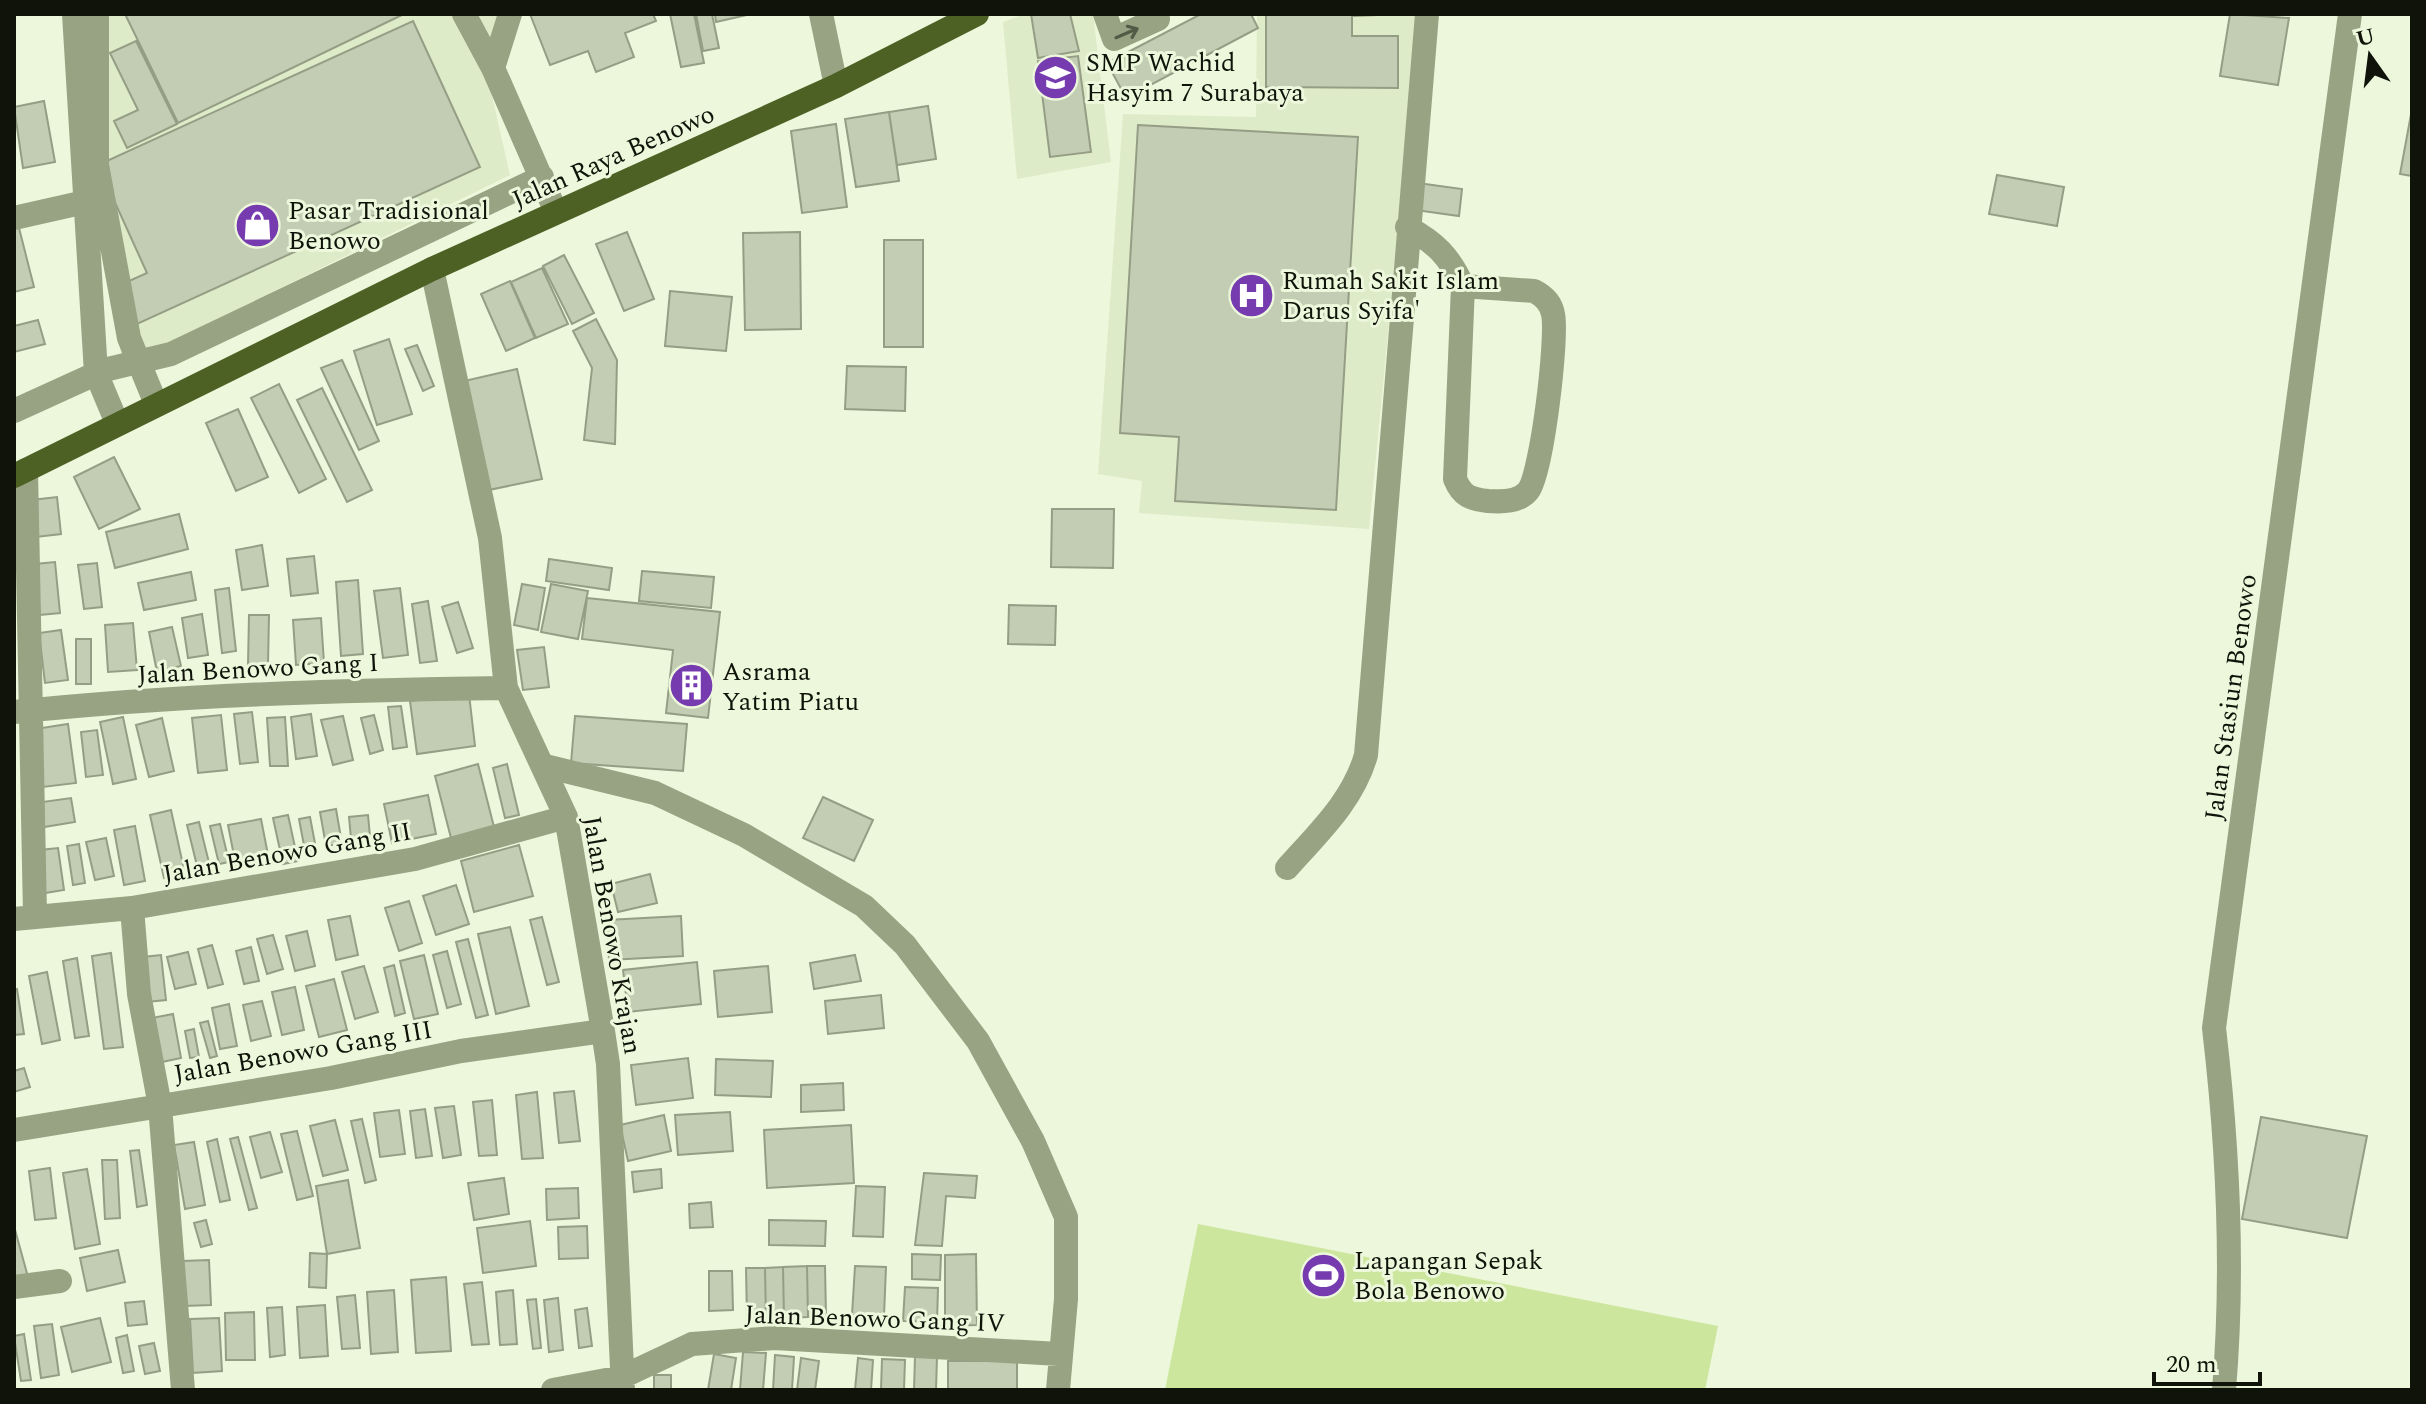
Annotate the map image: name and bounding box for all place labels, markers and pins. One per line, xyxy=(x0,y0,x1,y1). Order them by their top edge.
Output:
place label: SMP Wachid Hasyim 7 Surabaya xyxy=(1086,43,1304,113)
school or university icon: SMP Wachid Hasyim 7 Surabaya xyxy=(1031,53,1079,101)
place label: Pasar Tradisional Benowo xyxy=(288,191,489,261)
shop icon: Pasar Tradisional Benowo xyxy=(233,201,281,249)
place label: Rumah Sakit Islam Darus Syifa' xyxy=(1282,261,1499,331)
hospital icon: Rumah Sakit Islam Darus Syifa' xyxy=(1227,271,1275,319)
place label: Asrama Yatim Piatu xyxy=(722,652,859,722)
building icon: Asrama Yatim Piatu xyxy=(667,662,715,710)
place label: Lapangan Sepak Bola Benowo xyxy=(1354,1241,1543,1311)
sports icon: Lapangan Sepak Bola Benowo xyxy=(1299,1251,1347,1299)

